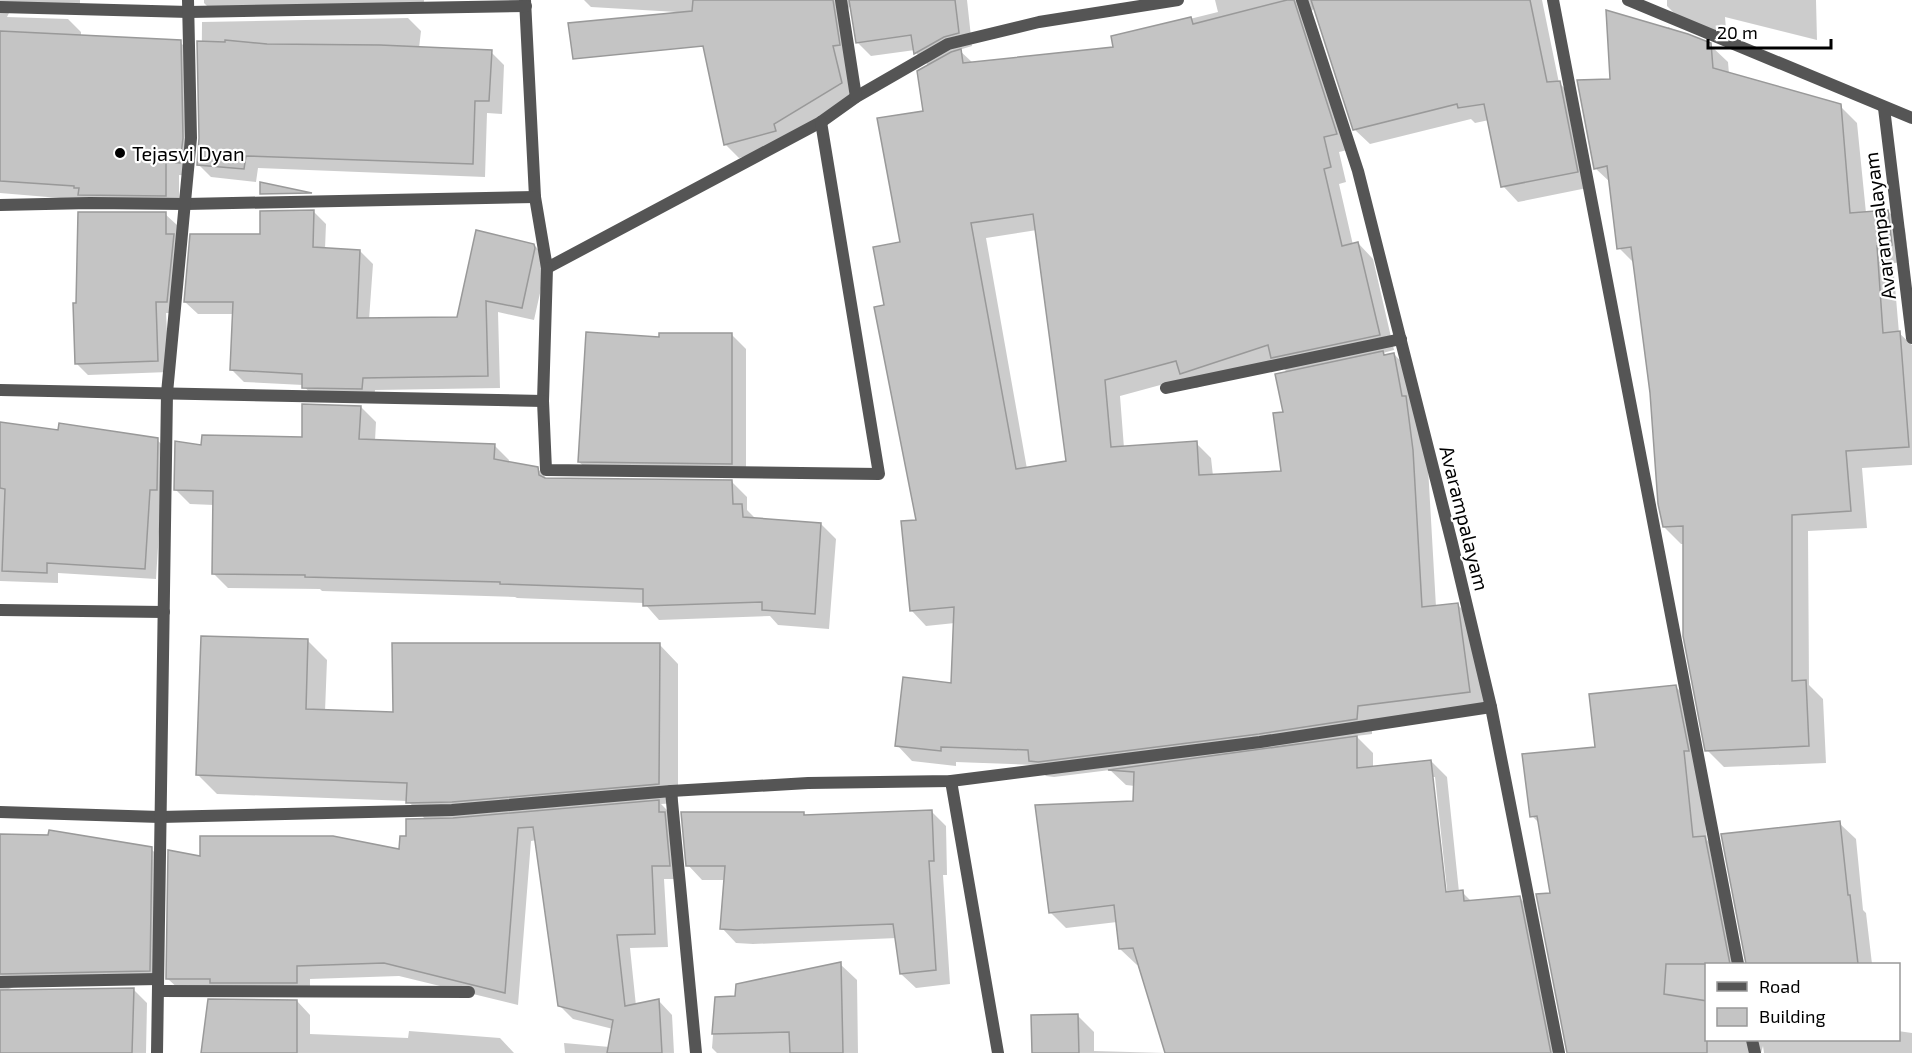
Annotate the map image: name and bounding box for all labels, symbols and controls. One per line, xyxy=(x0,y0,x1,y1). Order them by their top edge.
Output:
scale bar xyxy=(1708,12,1831,50)
text: 20 m xyxy=(1717,21,1758,43)
place label: Tejasvi Dyan xyxy=(132,141,245,165)
marker: Tejasvi Dyan xyxy=(113,146,127,160)
street label: Avarampalayam xyxy=(1858,151,1900,301)
street label: Avarampalayam xyxy=(1435,443,1495,593)
legend xyxy=(1705,963,1900,1041)
text: Road xyxy=(1759,975,1800,997)
text: Building xyxy=(1759,1005,1826,1027)

